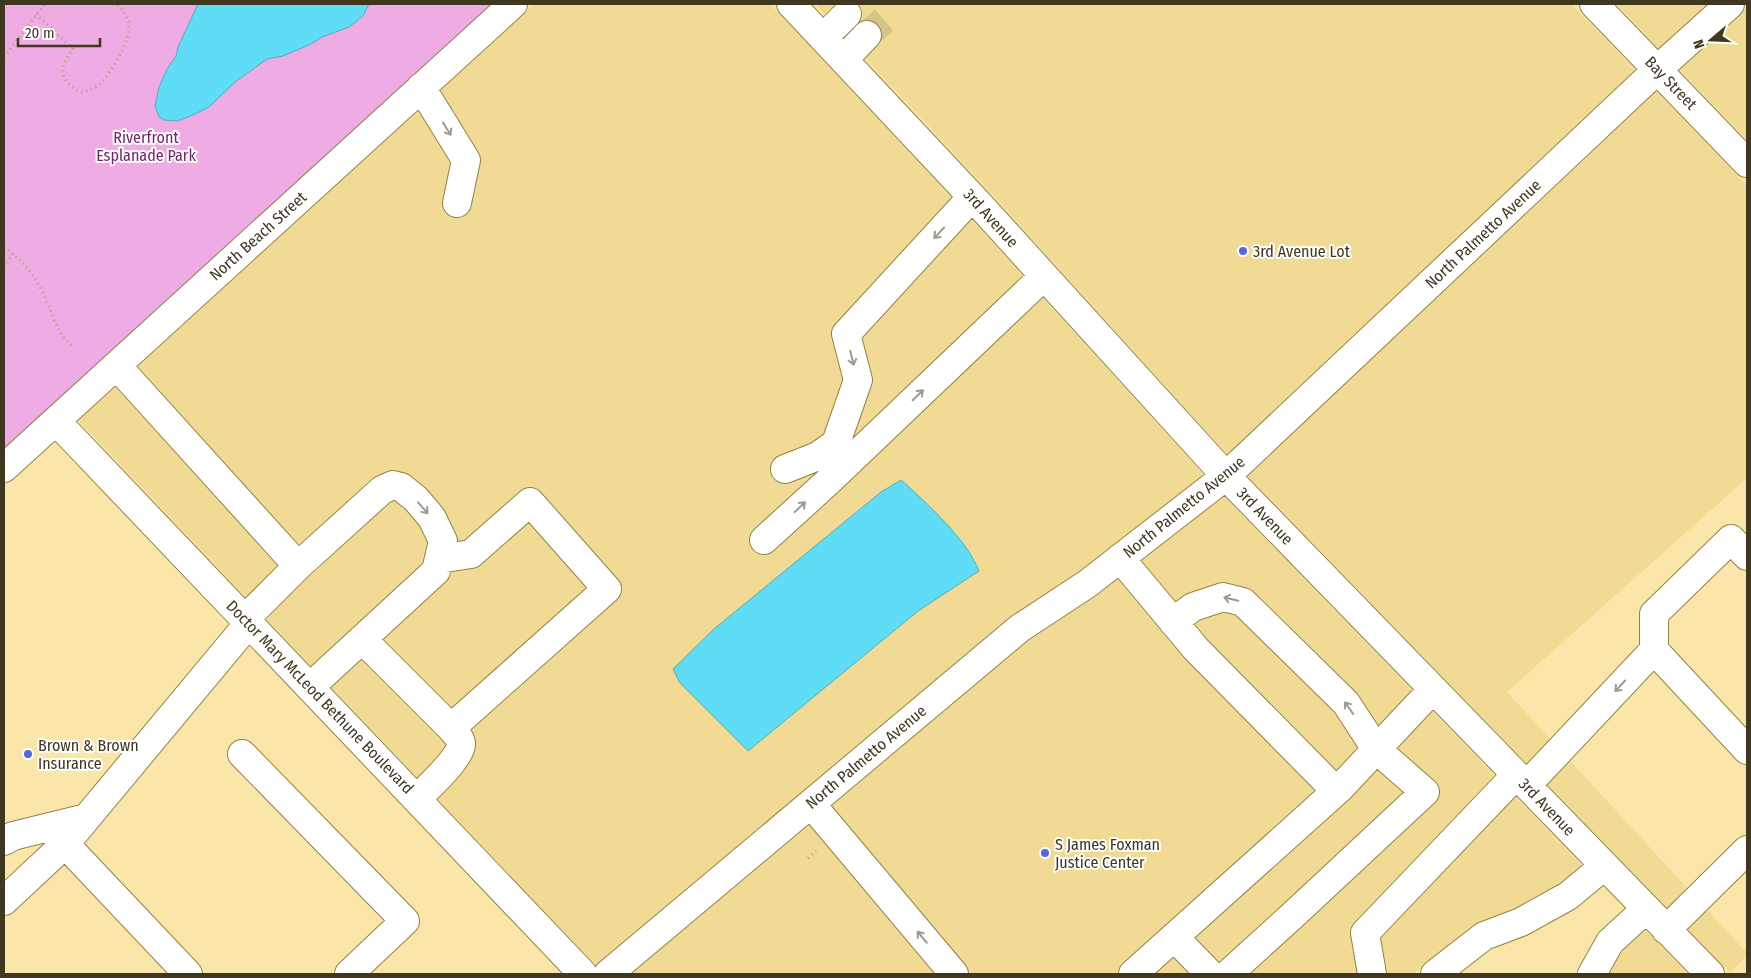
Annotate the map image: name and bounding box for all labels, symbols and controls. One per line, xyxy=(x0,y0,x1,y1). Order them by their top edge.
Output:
scale bar xyxy=(18,15,100,47)
north arrow xyxy=(1686,15,1736,65)
text: 20 m xyxy=(25,24,55,42)
text: N xyxy=(1690,37,1709,51)
street label: Bay Street xyxy=(1641,52,1701,114)
one-way arrow xyxy=(442,121,452,135)
park label: Riverfront Esplanade Park xyxy=(96,128,196,165)
street label: North Palmetto Avenue xyxy=(1421,175,1545,293)
street label: 3rd Avenue xyxy=(960,185,1022,251)
street label: North Beach Street xyxy=(206,187,311,285)
one-way arrow xyxy=(933,226,945,239)
place label: 3rd Avenue Lot xyxy=(1253,242,1351,261)
marker: 3rd Avenue Lot xyxy=(1237,245,1249,257)
one-way arrow xyxy=(848,350,857,366)
one-way arrow xyxy=(912,390,924,402)
street label: North Palmetto Avenue xyxy=(1119,452,1249,562)
street label: 3rd Avenue xyxy=(1233,483,1297,549)
one-way arrow xyxy=(418,501,429,514)
one-way arrow xyxy=(794,501,807,513)
one-way arrow xyxy=(1224,594,1240,603)
street label: Doctor Mary McLeod Bethune Boulevard xyxy=(222,596,418,798)
one-way arrow xyxy=(1614,679,1626,692)
street label: North Palmetto Avenue xyxy=(802,701,930,813)
one-way arrow xyxy=(1344,701,1354,715)
place label: Brown & Brown Insurance xyxy=(38,736,139,773)
marker: Brown & Brown Insurance xyxy=(22,748,34,760)
street label: 3rd Avenue xyxy=(1515,774,1579,840)
place label: S James Foxman Justice Center xyxy=(1055,835,1160,872)
marker: S James Foxman Justice Center xyxy=(1039,847,1051,859)
one-way arrow xyxy=(917,931,928,944)

